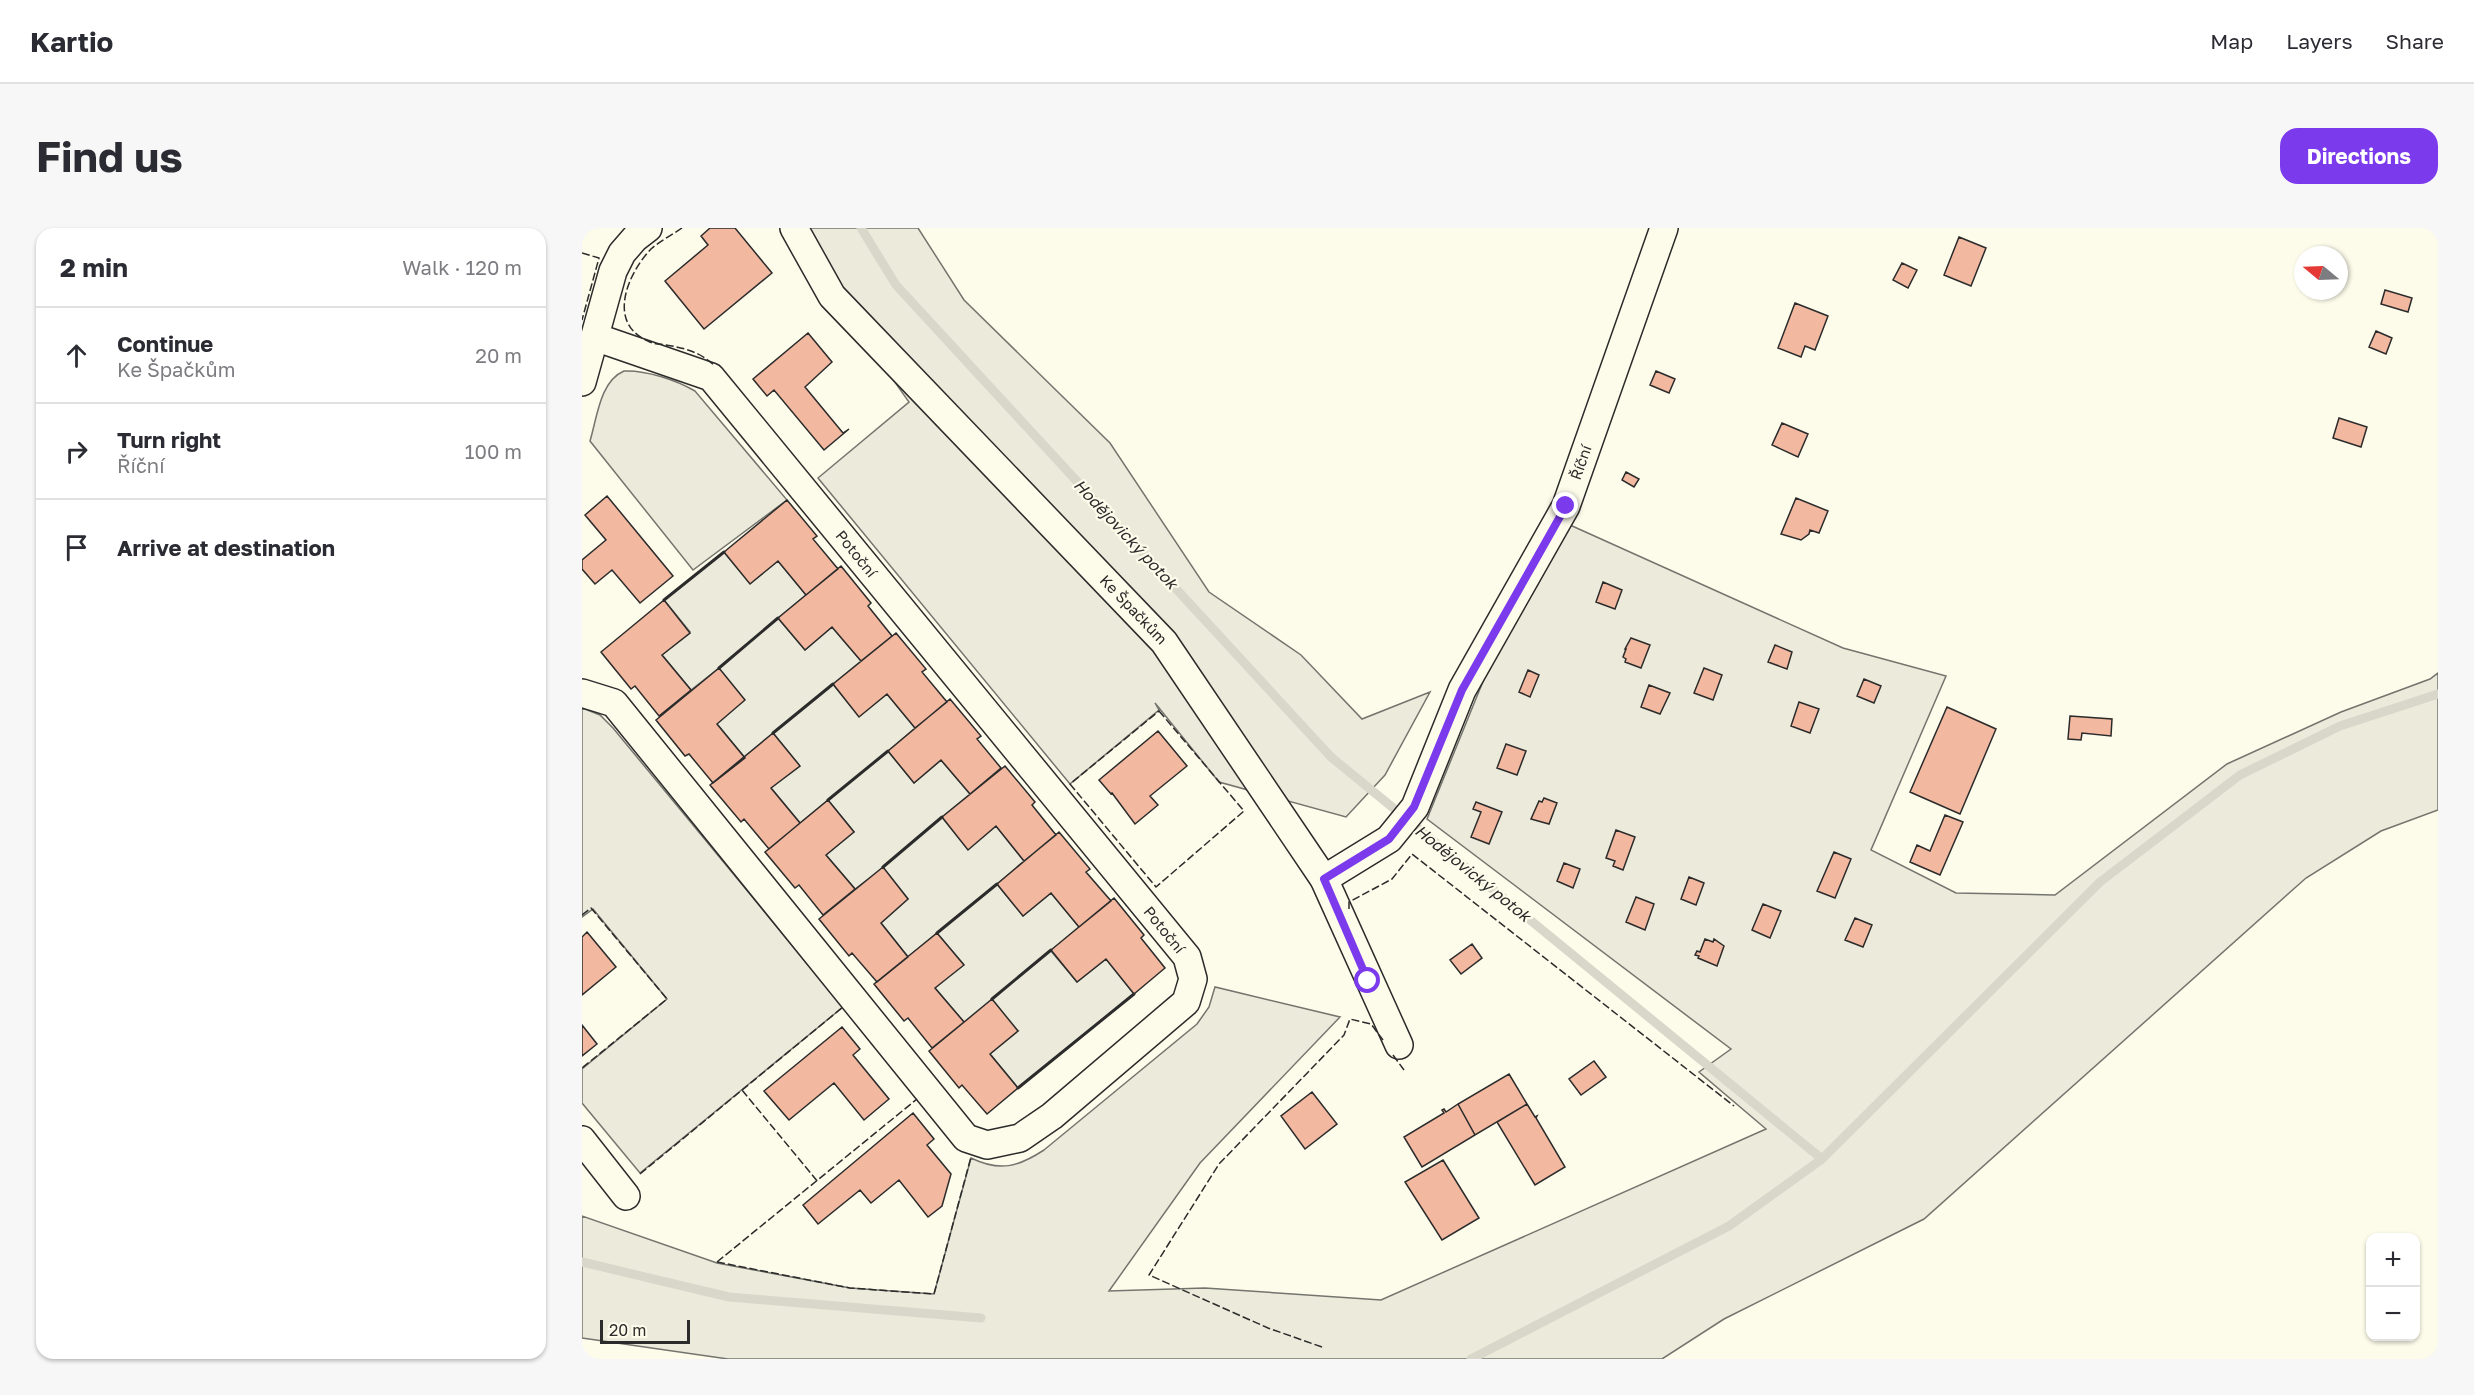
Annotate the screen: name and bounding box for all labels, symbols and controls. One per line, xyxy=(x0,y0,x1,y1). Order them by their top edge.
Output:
text: Kartio xyxy=(30,25,113,58)
text: Map xyxy=(2210,28,2253,54)
text: Layers xyxy=(2286,28,2353,54)
text: Share xyxy=(2386,28,2444,54)
button: Directions xyxy=(2280,128,2438,184)
text: Find us xyxy=(36,131,183,181)
north arrow xyxy=(2294,246,2348,300)
text: 2 min xyxy=(60,252,128,283)
text: Walk · 120 m xyxy=(402,255,522,279)
text: Continue xyxy=(117,330,213,357)
icon: ahead xyxy=(60,339,93,372)
text: 20 m xyxy=(475,343,522,367)
text: Ke Špačkům xyxy=(117,357,235,381)
text: Turn right xyxy=(117,426,221,453)
icon: right xyxy=(60,435,93,468)
text: 100 m xyxy=(465,439,522,463)
street label: Říční xyxy=(1566,442,1595,482)
text: Říční xyxy=(117,453,165,477)
water label: Hodějovický potok xyxy=(1070,475,1183,595)
route end xyxy=(1552,492,1578,518)
street label: Potoční xyxy=(832,526,882,581)
icon: arrive xyxy=(60,531,93,564)
text: Arrive at destination xyxy=(117,534,335,561)
street label: Ke Špačkům xyxy=(1097,571,1171,648)
water label: Hodějovický potok xyxy=(1411,820,1536,927)
street label: Potoční xyxy=(1140,902,1190,957)
route start xyxy=(1354,967,1380,993)
map controls xyxy=(2366,1233,2420,1341)
button: + xyxy=(2366,1233,2420,1287)
button: − xyxy=(2366,1287,2420,1341)
scale bar xyxy=(600,1317,690,1344)
text: 20 m xyxy=(609,1320,646,1340)

